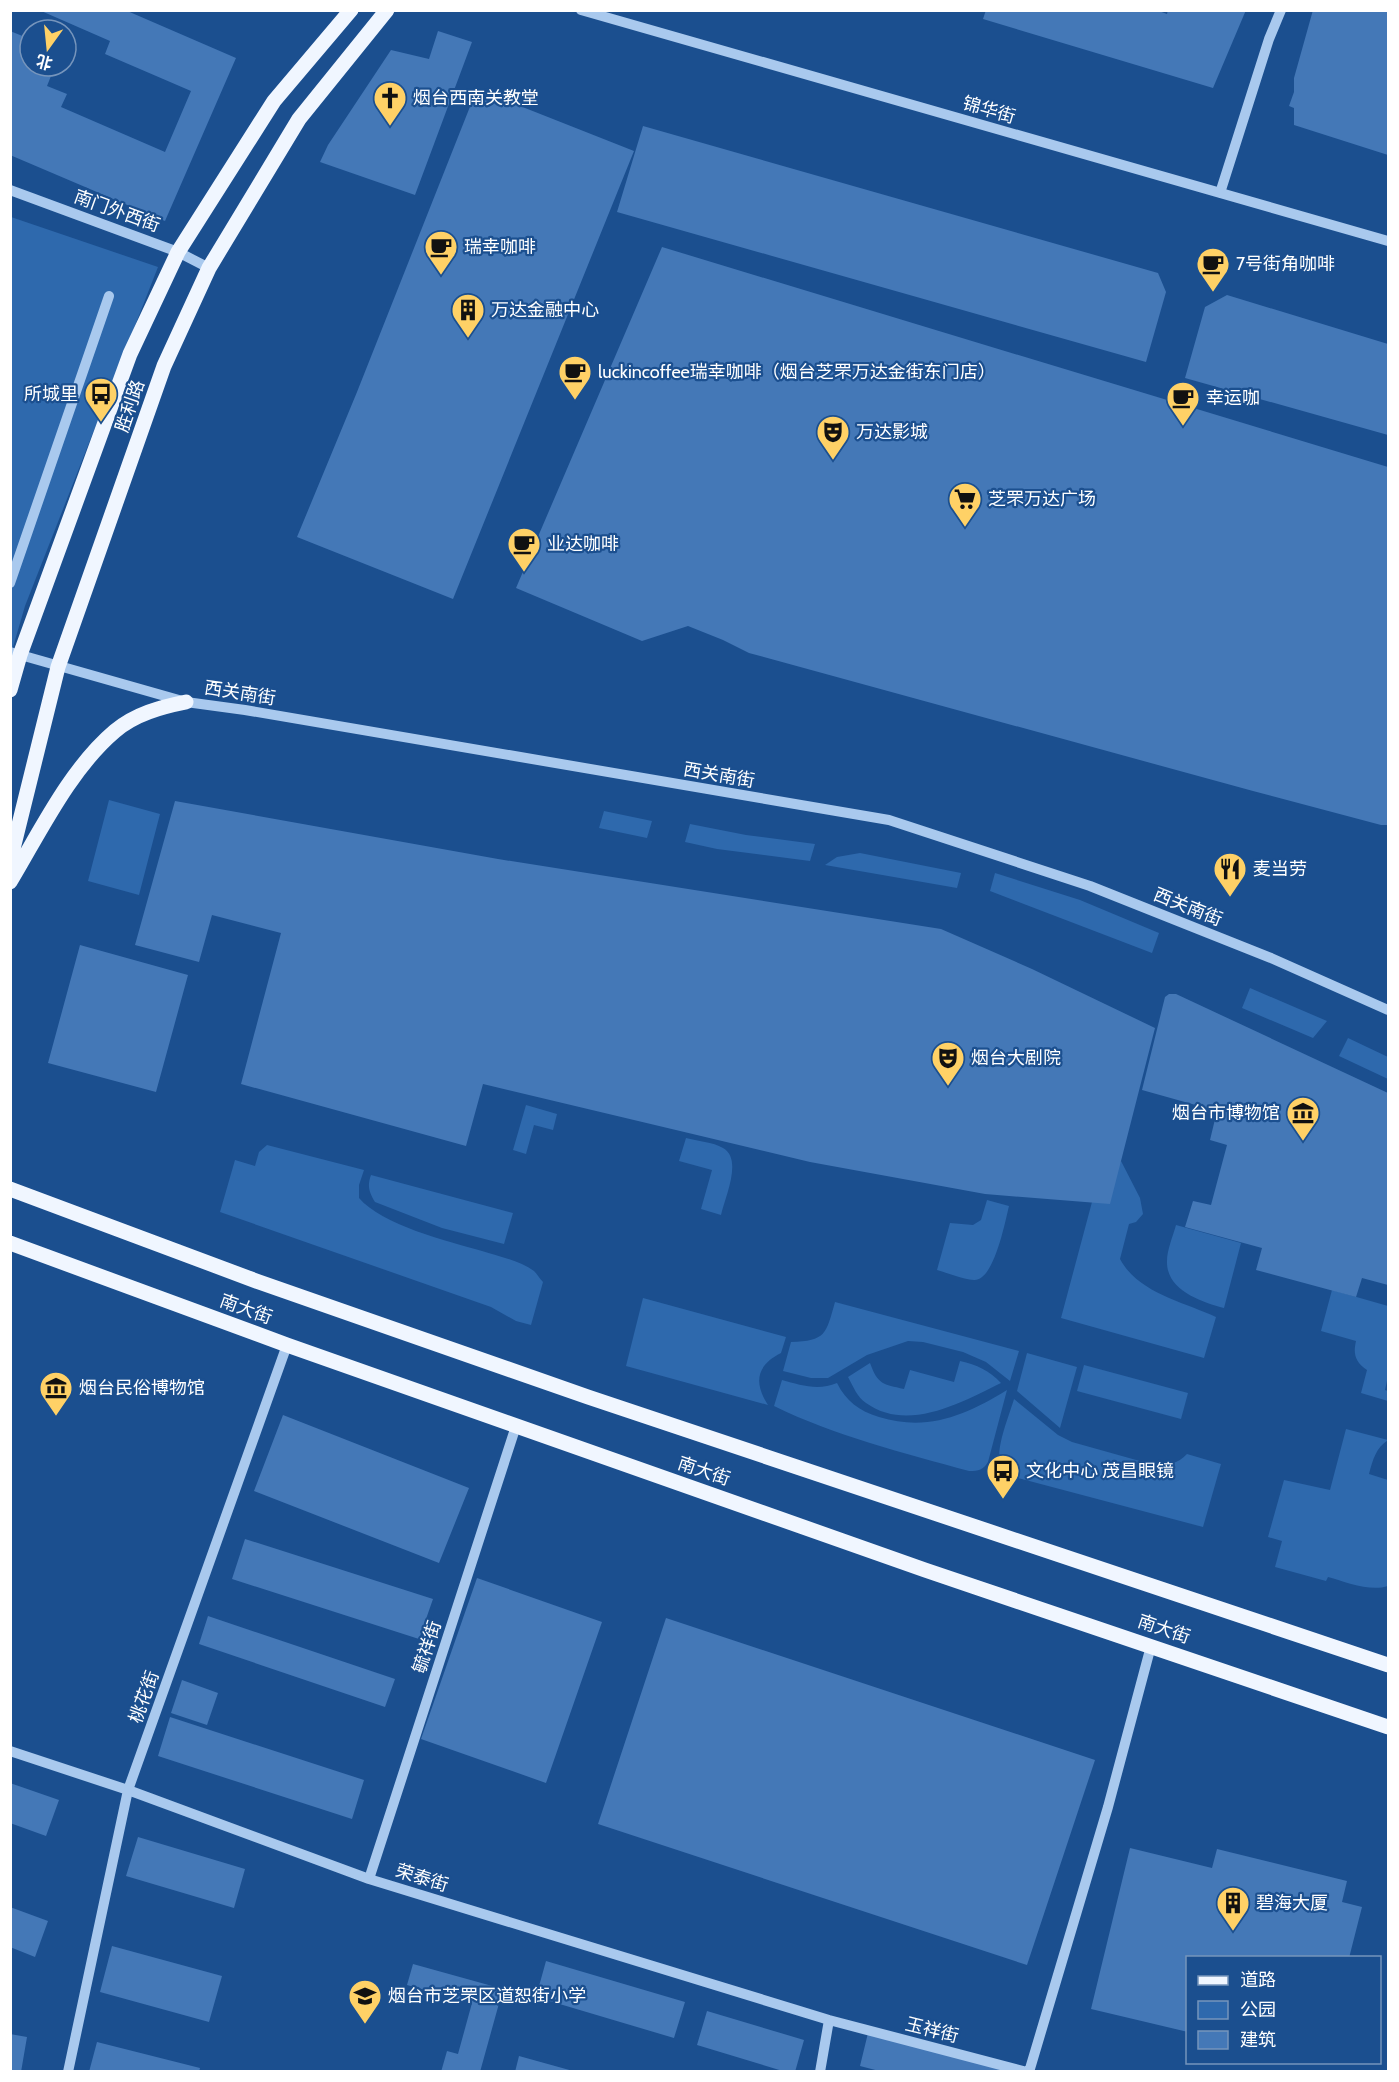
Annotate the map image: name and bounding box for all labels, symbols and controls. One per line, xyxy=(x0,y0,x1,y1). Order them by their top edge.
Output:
north arrow xyxy=(18,18,78,78)
text: 北 xyxy=(34,51,54,73)
church icon: 烟台西南关教堂 xyxy=(372,80,408,127)
place label: 烟台西南关教堂 xyxy=(413,87,539,109)
street label: 锦华街 xyxy=(960,92,1018,128)
street label: 南门外西街 xyxy=(71,185,163,237)
cafe icon: 瑞幸咖啡 xyxy=(423,229,459,276)
place label: 瑞幸咖啡 xyxy=(464,236,536,258)
cafe icon: 7号街角咖啡 xyxy=(1195,246,1231,293)
place label: 7号街角咖啡 xyxy=(1236,253,1335,275)
building icon: 万达金融中心 xyxy=(450,292,486,339)
place label: 万达金融中心 xyxy=(491,299,599,321)
cafe icon: luckincoffee瑞幸咖啡（烟台芝罘万达金街东门店） xyxy=(557,354,593,401)
place label: luckincoffee瑞幸咖啡（烟台芝罘万达金街东门店） xyxy=(598,361,996,383)
bus stop icon: 所城里 xyxy=(83,376,119,423)
street label: 胜利路 xyxy=(111,377,149,435)
cafe icon: 幸运咖 xyxy=(1165,380,1201,427)
place label: 所城里 xyxy=(24,383,78,405)
place label: 幸运咖 xyxy=(1206,387,1260,409)
theatre icon: 万达影城 xyxy=(815,414,851,461)
place label: 万达影城 xyxy=(856,421,928,443)
supermarket icon: 芝罘万达广场 xyxy=(947,481,983,528)
place label: 芝罘万达广场 xyxy=(988,488,1096,510)
cafe icon: 业达咖啡 xyxy=(506,526,542,573)
place label: 业达咖啡 xyxy=(547,533,619,555)
street label: 西关南街 xyxy=(203,677,277,709)
street label: 西关南街 xyxy=(682,758,756,792)
restaurant icon: 麦当劳 xyxy=(1212,851,1248,898)
place label: 麦当劳 xyxy=(1253,858,1307,880)
street label: 西关南街 xyxy=(1151,883,1225,931)
theatre icon: 烟台大剧院 xyxy=(930,1040,966,1087)
place label: 烟台大剧院 xyxy=(971,1047,1061,1069)
museum icon: 烟台市博物馆 xyxy=(1285,1095,1321,1142)
place label: 烟台市博物馆 xyxy=(1172,1102,1280,1124)
street label: 南大街 xyxy=(217,1289,275,1329)
museum icon: 烟台民俗博物馆 xyxy=(38,1370,74,1417)
place label: 烟台民俗博物馆 xyxy=(79,1377,205,1399)
street label: 南大街 xyxy=(675,1452,733,1490)
bus stop icon: 文化中心 茂昌眼镜 xyxy=(985,1453,1021,1500)
place label: 文化中心 茂昌眼镜 xyxy=(1026,1460,1174,1482)
street label: 南大街 xyxy=(1135,1610,1193,1648)
street label: 毓祥街 xyxy=(408,1618,446,1676)
street label: 桃花街 xyxy=(124,1668,164,1726)
street label: 荣泰街 xyxy=(393,1860,451,1896)
building icon: 碧海大厦 xyxy=(1215,1885,1251,1932)
place label: 碧海大厦 xyxy=(1256,1892,1328,1914)
legend xyxy=(1186,1956,1381,2064)
text: 道路 xyxy=(1240,1969,1276,1991)
school or university icon: 烟台市芝罘区道恕街小学 xyxy=(347,1978,383,2025)
place label: 烟台市芝罘区道恕街小学 xyxy=(388,1985,586,2007)
text: 公园 xyxy=(1240,1999,1276,2021)
street label: 玉祥街 xyxy=(903,2013,961,2047)
text: 建筑 xyxy=(1240,2029,1276,2051)

